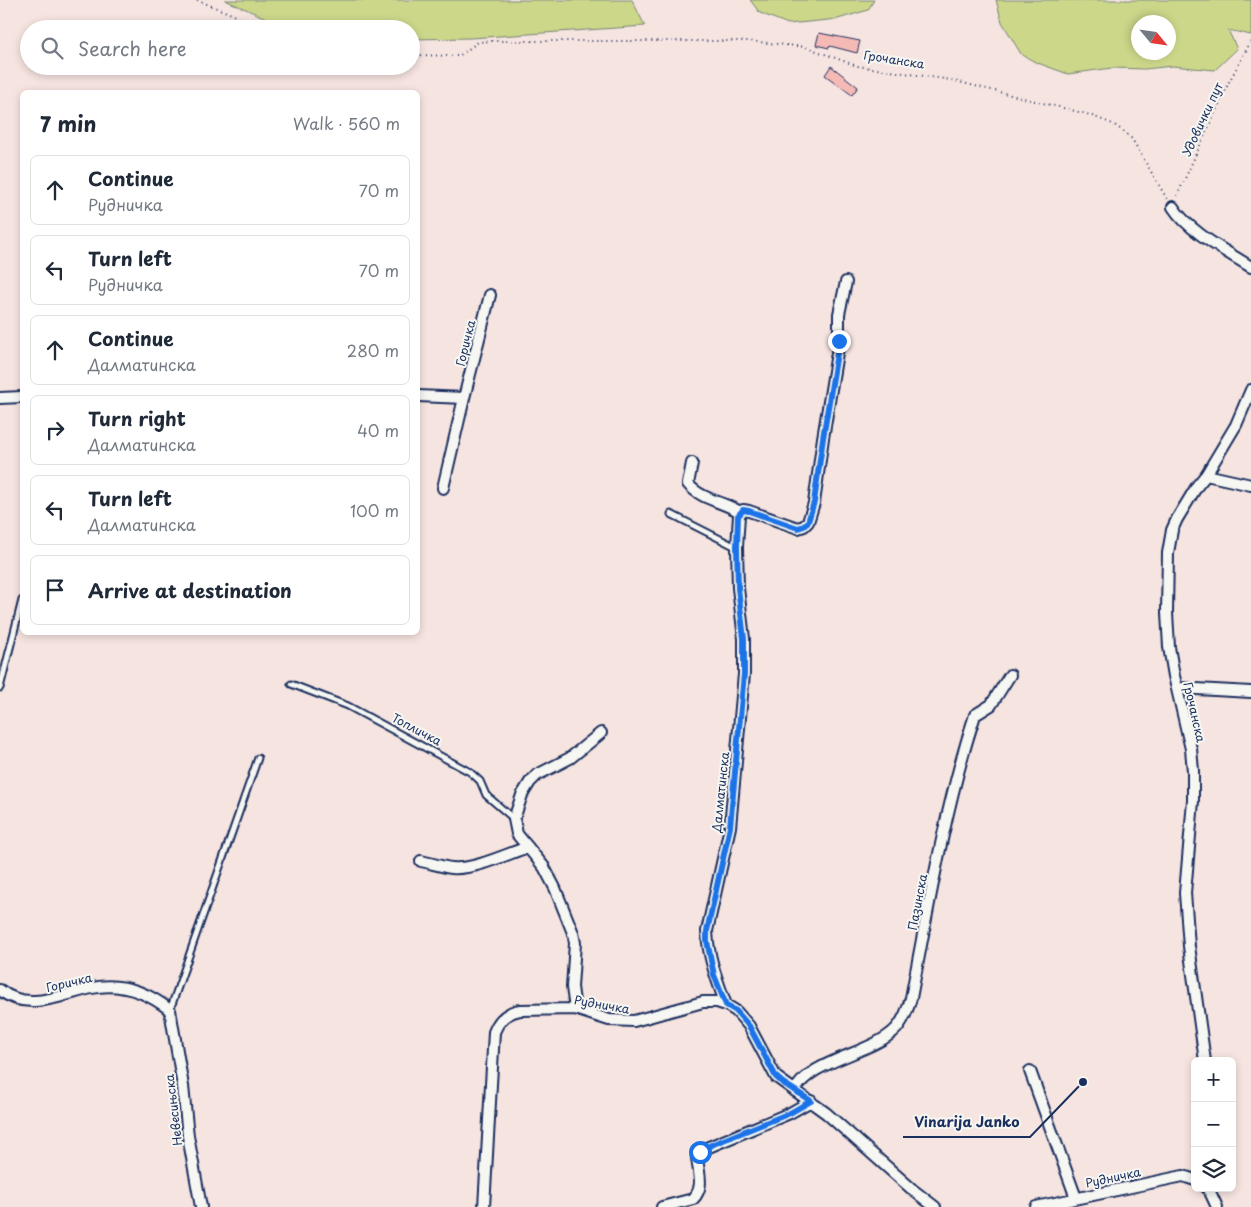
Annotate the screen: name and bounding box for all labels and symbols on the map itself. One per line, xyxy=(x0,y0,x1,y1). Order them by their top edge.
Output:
north arrow xyxy=(1131,15,1176,60)
street label: Грочанска xyxy=(862,45,926,73)
street label: Удовички пут xyxy=(1177,79,1227,159)
street label: Горичка xyxy=(451,318,480,368)
route end xyxy=(828,330,851,353)
street label: Грочанска xyxy=(1179,680,1211,744)
street label: Топличка xyxy=(389,708,445,750)
street label: Далматинска xyxy=(707,750,733,834)
street label: Пазинска xyxy=(903,872,931,932)
street label: Горичка xyxy=(44,968,94,996)
street label: Рудничка xyxy=(573,990,632,1018)
street label: Невесињска xyxy=(160,1072,186,1147)
callout: Vinarija Janko xyxy=(903,1108,1030,1137)
text: Vinarija Janko xyxy=(914,1111,1020,1132)
route start xyxy=(689,1141,712,1164)
street label: Рудничка xyxy=(1084,1162,1143,1192)

